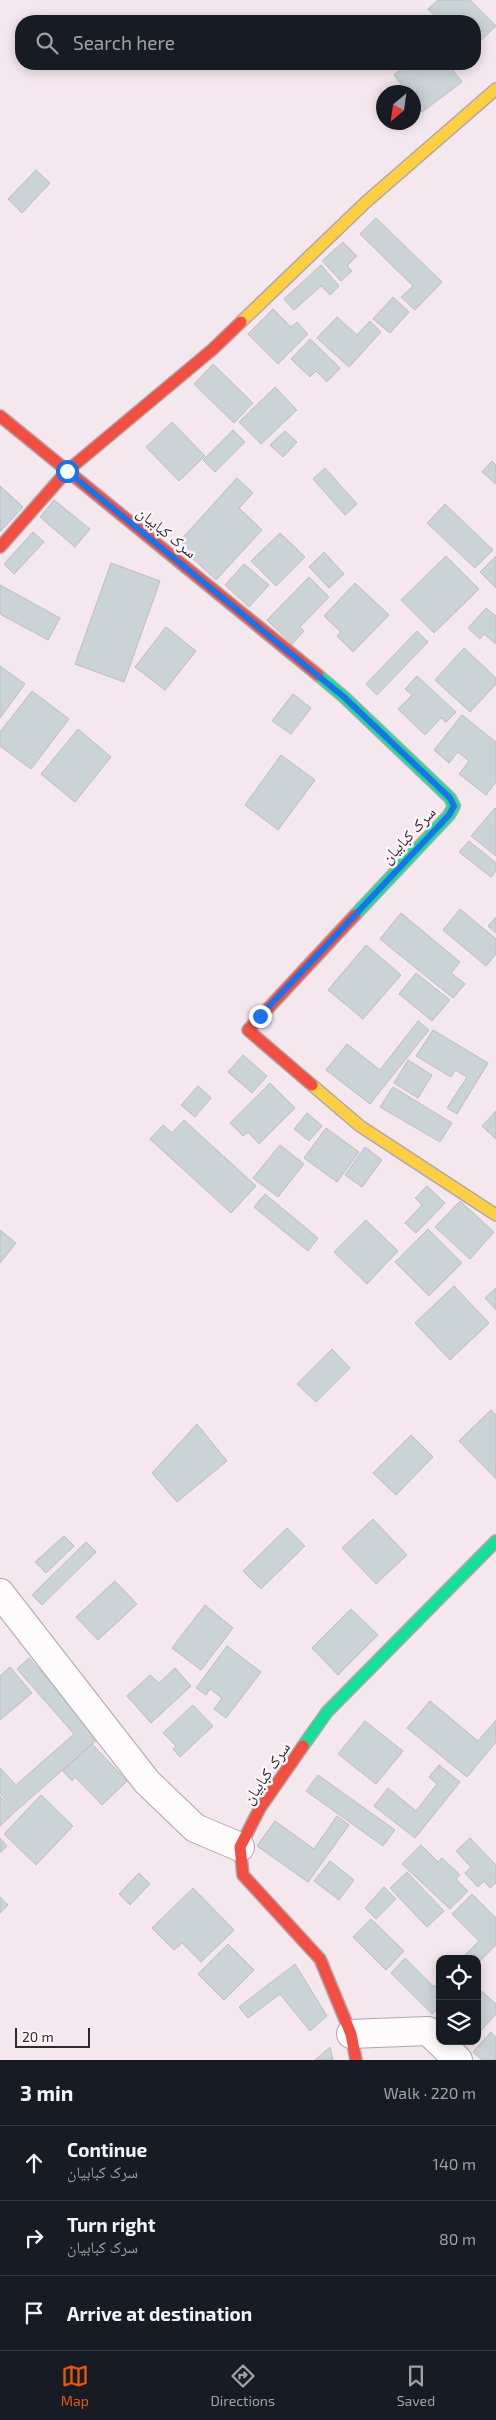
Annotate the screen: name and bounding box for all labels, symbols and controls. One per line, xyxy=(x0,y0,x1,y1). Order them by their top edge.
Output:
search box xyxy=(15,15,481,70)
icon: search xyxy=(33,29,61,57)
text: Search here xyxy=(73,31,175,54)
north arrow xyxy=(376,85,421,130)
route start xyxy=(56,460,79,483)
street label: سرک کبابیان xyxy=(132,502,201,563)
street label: سرک کبابیان xyxy=(376,802,440,868)
route end xyxy=(249,1005,272,1028)
street label: سرک کبابیان xyxy=(238,1738,295,1809)
map controls xyxy=(436,1955,481,2045)
button: locate xyxy=(436,1955,481,2000)
button: layers xyxy=(436,2000,481,2045)
scale bar xyxy=(15,2025,90,2048)
text: 20 m xyxy=(22,2028,54,2045)
text: 3 min xyxy=(20,2080,73,2105)
text: Walk · 220 m xyxy=(383,2083,476,2102)
text: Continue xyxy=(67,2138,147,2161)
icon: ahead xyxy=(20,2149,48,2177)
text: 140 m xyxy=(433,2154,476,2173)
text: سرک کبابیان xyxy=(67,2162,138,2181)
text: Turn right xyxy=(67,2213,155,2236)
icon: right xyxy=(20,2224,48,2252)
text: 80 m xyxy=(439,2229,476,2248)
text: سرک کبابیان xyxy=(67,2237,138,2256)
icon: arrive xyxy=(20,2299,48,2327)
text: Arrive at destination xyxy=(67,2302,252,2325)
tab: Map xyxy=(61,2362,89,2409)
tab: Directions xyxy=(211,2362,275,2409)
tab: Saved xyxy=(397,2362,435,2409)

